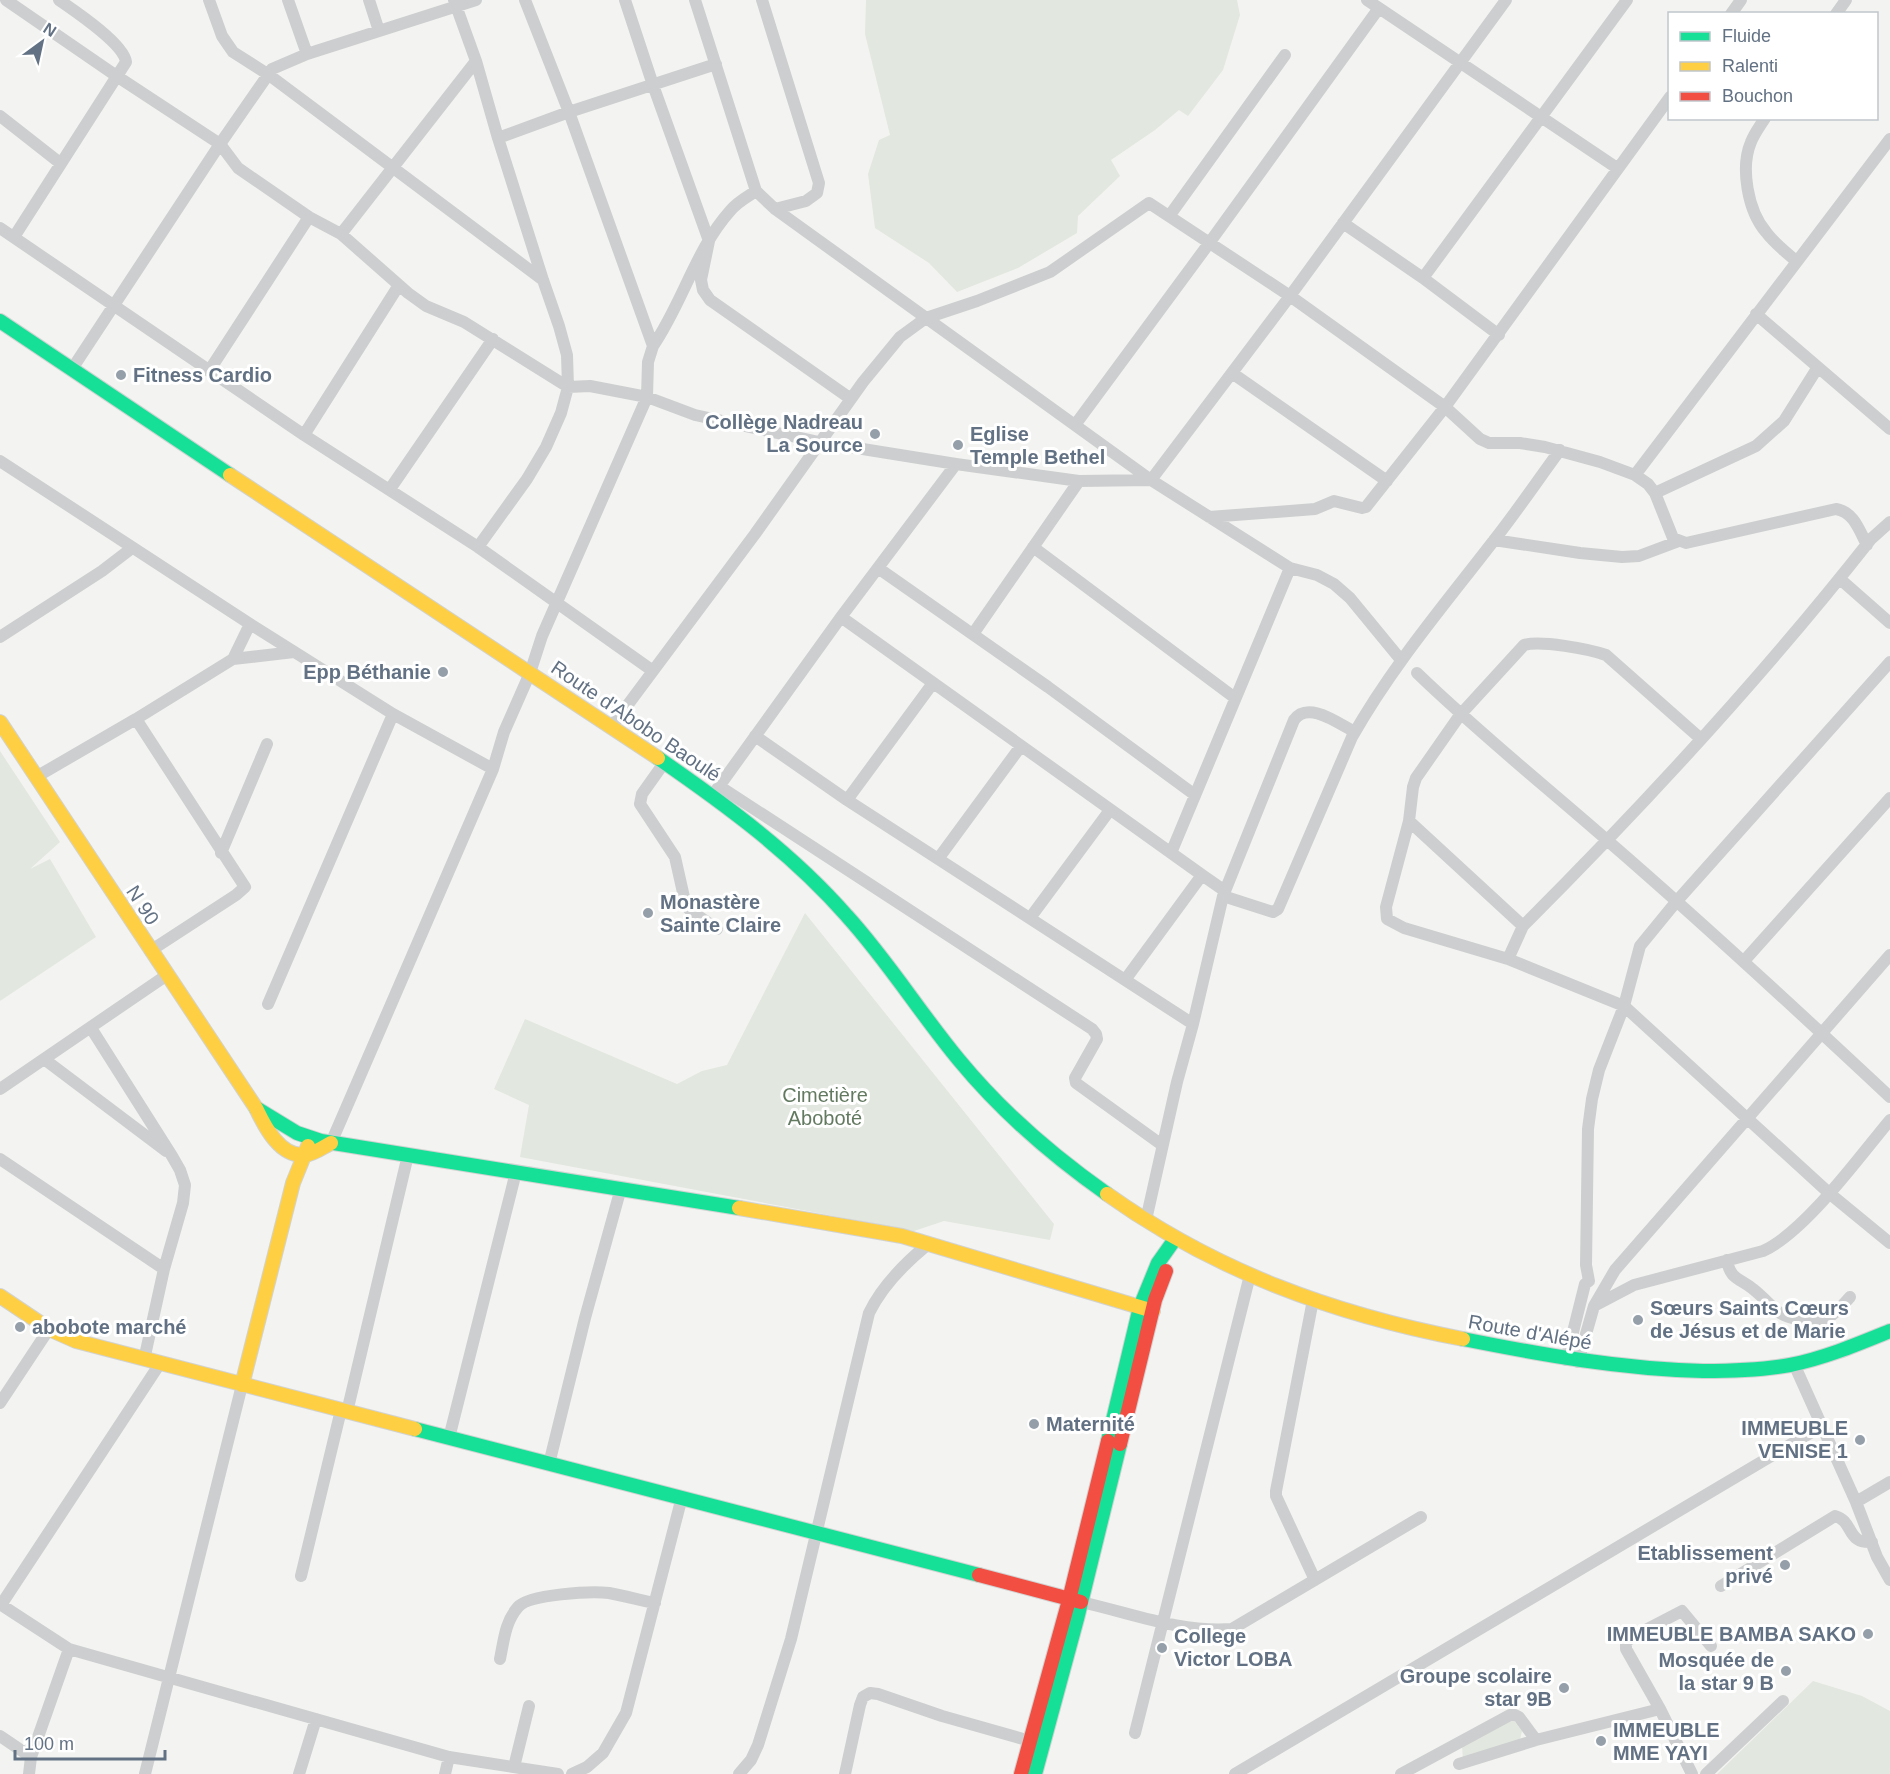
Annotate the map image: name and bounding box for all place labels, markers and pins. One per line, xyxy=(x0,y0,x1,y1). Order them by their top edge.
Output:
place label: Fitness Cardio xyxy=(133,364,272,386)
marker: Fitness Cardio xyxy=(114,368,128,382)
place label: Collège Nadreau La Source xyxy=(705,411,863,456)
place label: Eglise Temple Bethel xyxy=(970,423,1105,468)
marker: Collège Nadreau La Source xyxy=(868,427,882,441)
marker: Eglise Temple Bethel xyxy=(951,438,965,452)
place label: Epp Béthanie xyxy=(303,661,431,683)
marker: Epp Béthanie xyxy=(436,665,450,679)
place label: Monastère Sainte Claire xyxy=(660,891,781,936)
marker: Monastère Sainte Claire xyxy=(641,906,655,920)
place label: Sœurs Saints Cœurs de Jésus et de Marie xyxy=(1650,1297,1849,1342)
marker: Sœurs Saints Cœurs de Jésus et de Marie xyxy=(1631,1313,1645,1327)
place label: abobote marché xyxy=(32,1316,186,1338)
marker: abobote marché xyxy=(13,1320,27,1334)
place label: Maternité xyxy=(1046,1413,1135,1435)
marker: Maternité xyxy=(1027,1417,1041,1431)
place label: IMMEUBLE VENISE 1 xyxy=(1741,1417,1848,1462)
marker: IMMEUBLE VENISE 1 xyxy=(1853,1433,1867,1447)
place label: Etablissement privé xyxy=(1637,1542,1773,1587)
marker: Etablissement privé xyxy=(1778,1558,1792,1572)
place label: IMMEUBLE BAMBA SAKO xyxy=(1607,1623,1856,1645)
place label: College Victor LOBA xyxy=(1174,1625,1293,1670)
marker: IMMEUBLE BAMBA SAKO xyxy=(1861,1627,1875,1641)
marker: College Victor LOBA xyxy=(1155,1641,1169,1655)
place label: Mosquée de la star 9 B xyxy=(1658,1649,1774,1694)
marker: Mosquée de la star 9 B xyxy=(1779,1664,1793,1678)
place label: Groupe scolaire star 9B xyxy=(1400,1665,1552,1710)
marker: Groupe scolaire star 9B xyxy=(1557,1681,1571,1695)
place label: IMMEUBLE MME YAYI xyxy=(1613,1719,1720,1764)
marker: IMMEUBLE MME YAYI xyxy=(1594,1734,1608,1748)

